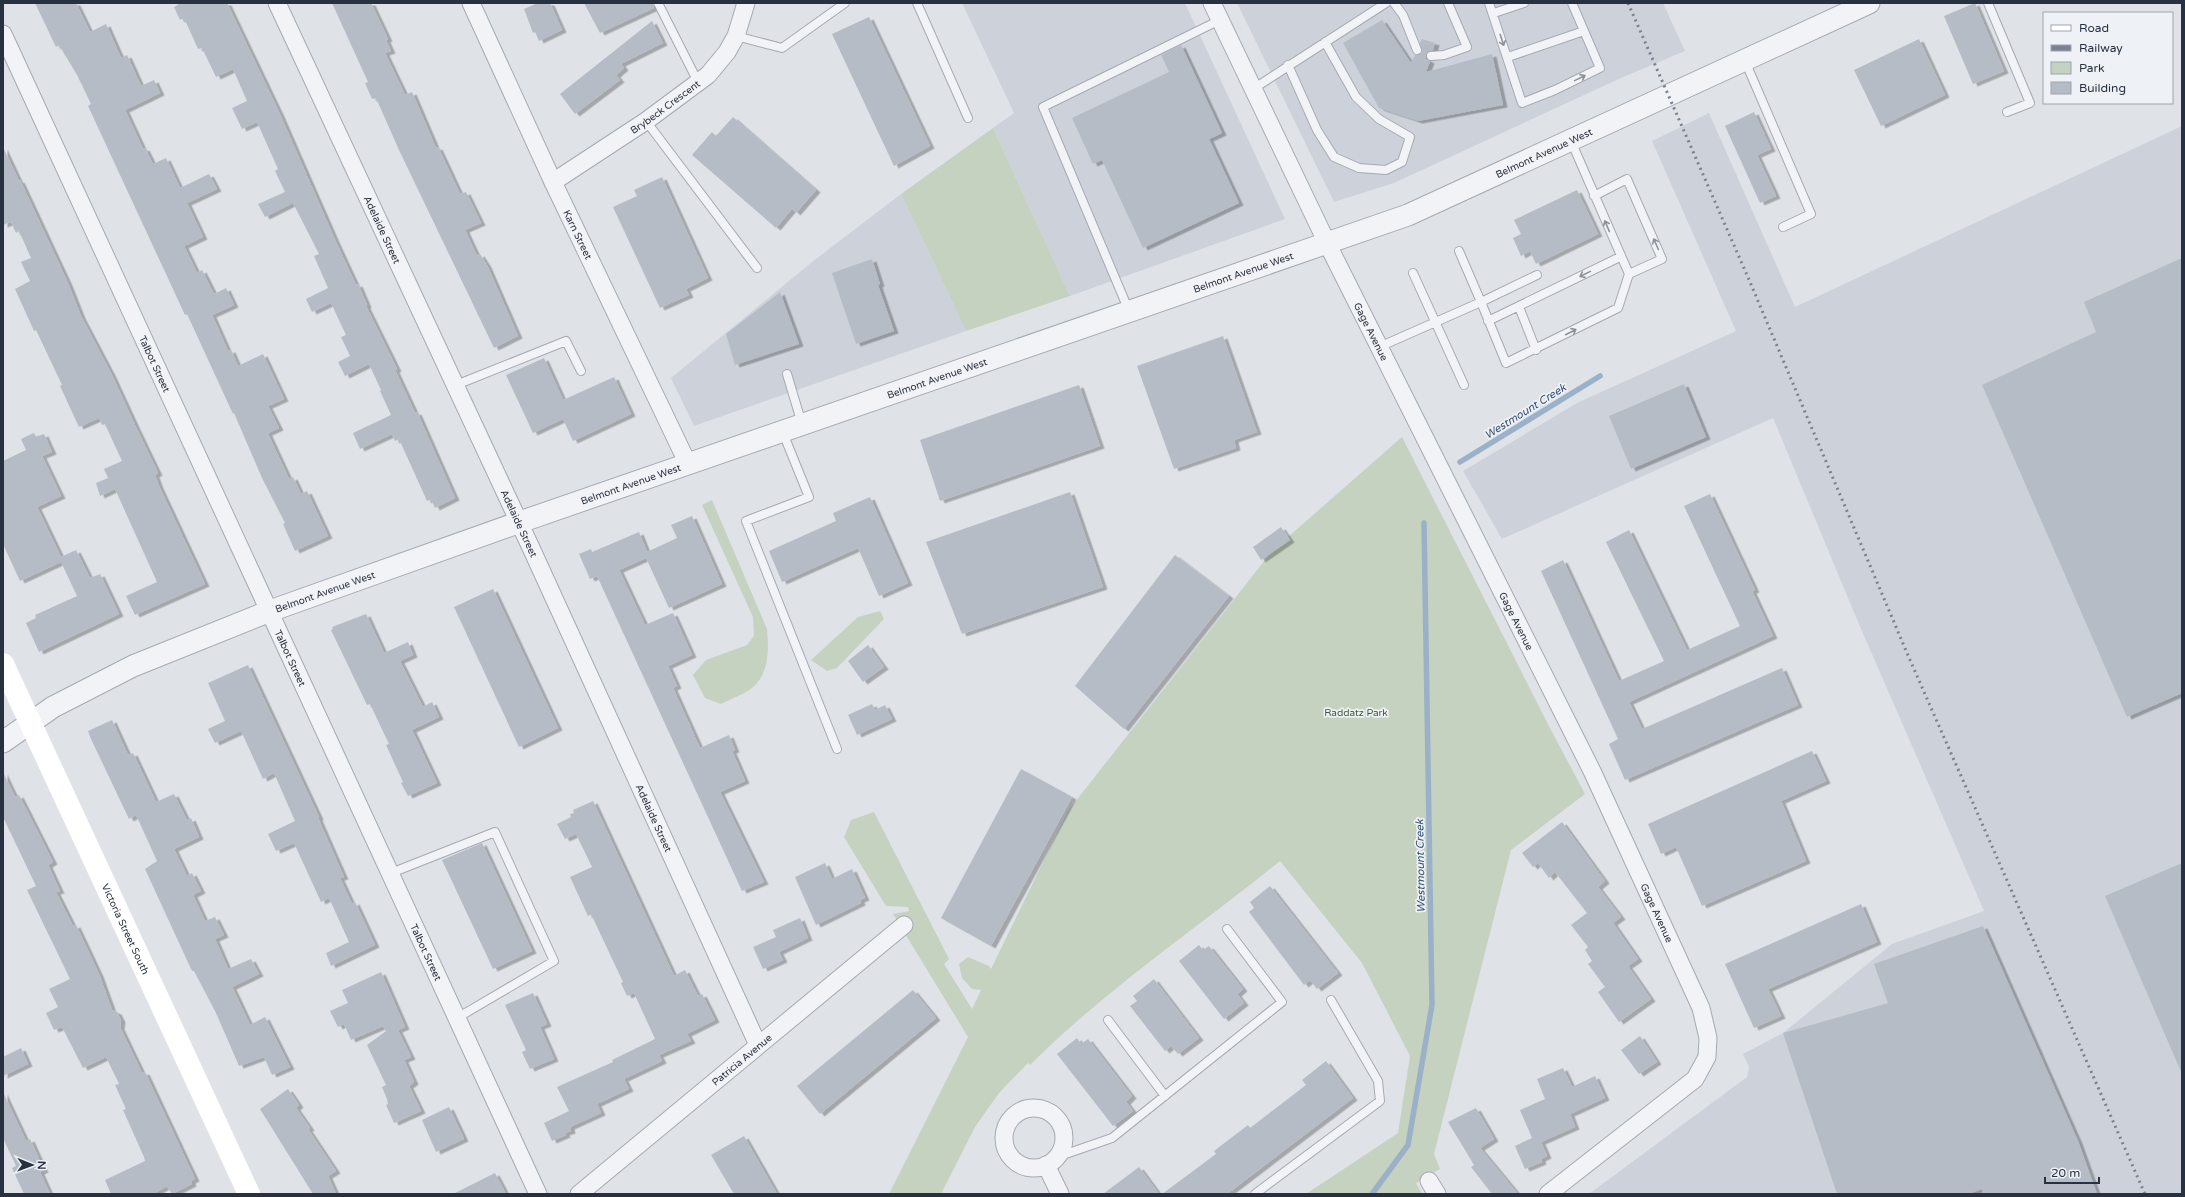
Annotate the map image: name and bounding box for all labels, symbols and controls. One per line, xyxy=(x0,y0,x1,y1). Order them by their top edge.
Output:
legend xyxy=(2043,12,2173,104)
text: Road xyxy=(2079,21,2109,35)
one-way arrow xyxy=(1499,33,1506,46)
text: Railway xyxy=(2079,41,2123,55)
text: Park xyxy=(2079,61,2105,75)
one-way arrow xyxy=(1574,74,1586,81)
street label: Brybeck Crescent xyxy=(628,78,703,137)
text: Building xyxy=(2079,81,2126,95)
street label: Belmont Avenue West xyxy=(1494,126,1595,181)
street label: Adelaide Street xyxy=(361,194,403,266)
street label: Karn Street xyxy=(560,208,594,262)
one-way arrow xyxy=(1602,220,1610,232)
one-way arrow xyxy=(1651,238,1659,250)
street label: Belmont Avenue West xyxy=(1192,250,1295,296)
one-way arrow xyxy=(1579,271,1591,278)
street label: Gage Avenue xyxy=(1351,301,1390,363)
one-way arrow xyxy=(1565,328,1577,335)
street label: Talbot Street xyxy=(136,334,172,394)
street label: Belmont Avenue West xyxy=(886,356,989,402)
water label: Westmount Creek xyxy=(1482,381,1569,442)
street label: Belmont Avenue West xyxy=(579,462,683,508)
street label: Adelaide Street xyxy=(498,488,540,560)
street label: Belmont Avenue West xyxy=(274,569,377,616)
street label: Gage Avenue xyxy=(1496,590,1536,653)
street label: Talbot Street xyxy=(272,628,308,689)
park label: Raddatz Park xyxy=(1324,707,1388,719)
street label: Adelaide Street xyxy=(633,783,674,854)
water label: Westmount Creek xyxy=(1413,818,1428,913)
street label: Victoria Street South xyxy=(99,882,151,977)
street label: Gage Avenue xyxy=(1638,882,1675,945)
street label: Talbot Street xyxy=(407,922,444,983)
street label: Patricia Avenue xyxy=(710,1032,775,1088)
north arrow xyxy=(12,1145,52,1185)
scale bar xyxy=(2045,1159,2099,1185)
text: N xyxy=(35,1161,48,1170)
text: 20 m xyxy=(2051,1166,2080,1180)

